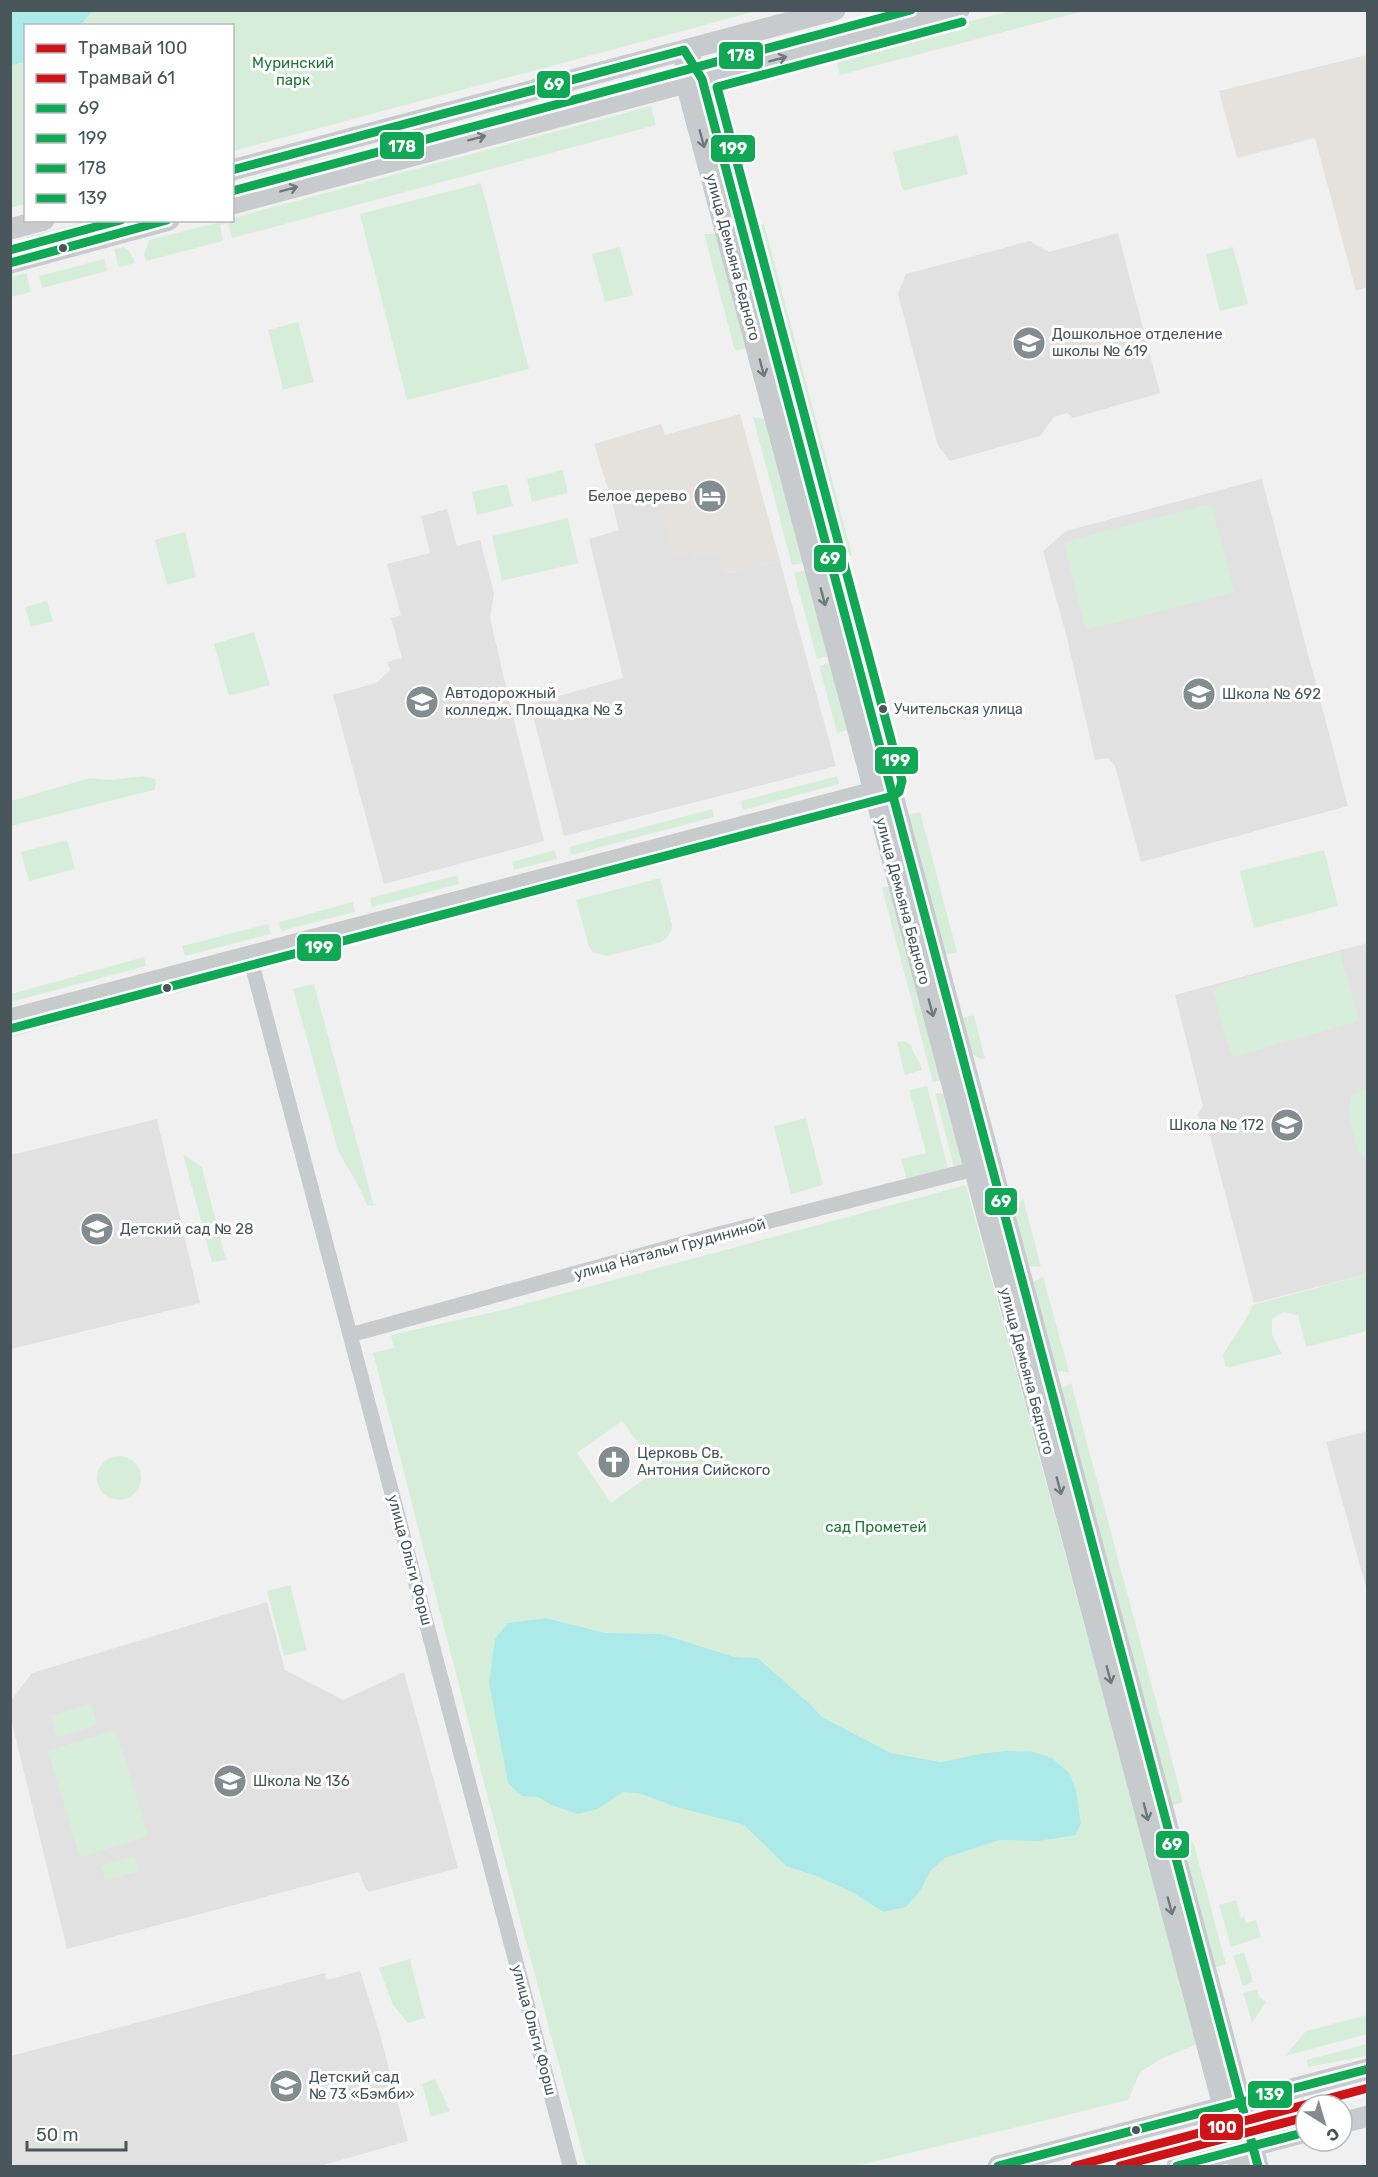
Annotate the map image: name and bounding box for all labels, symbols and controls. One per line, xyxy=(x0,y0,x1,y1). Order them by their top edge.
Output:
legend xyxy=(24,24,234,222)
text: Трамвай 100 xyxy=(78,37,187,59)
line badge: 178 xyxy=(718,41,764,70)
text: 178 xyxy=(727,46,755,65)
one-way arrow xyxy=(769,52,788,64)
park label: Муринский парк xyxy=(252,54,334,89)
text: Трамвай 61 xyxy=(78,67,175,89)
line badge: 69 xyxy=(536,70,571,99)
text: 69 xyxy=(544,75,564,94)
text: 69 xyxy=(78,97,100,119)
text: 199 xyxy=(78,127,107,149)
one-way arrow xyxy=(696,129,708,148)
line badge: 178 xyxy=(379,131,425,160)
one-way arrow xyxy=(468,132,487,144)
line badge: 199 xyxy=(710,134,756,163)
text: 178 xyxy=(388,137,416,156)
text: 199 xyxy=(719,139,747,158)
text: 178 xyxy=(78,157,106,179)
street label: улица Демьяна Бедного xyxy=(702,171,764,343)
one-way arrow xyxy=(279,182,298,194)
text: 139 xyxy=(78,187,107,209)
unlabelled marker xyxy=(57,242,69,254)
school or university icon: Дошкольное отделение школы № 619 xyxy=(1011,325,1047,361)
place label: Дошкольное отделение школы № 619 xyxy=(1052,325,1223,360)
one-way arrow xyxy=(757,358,768,377)
hotel icon: Белое дерево xyxy=(692,478,728,514)
place label: Белое дерево xyxy=(588,487,687,505)
line badge: 69 xyxy=(813,544,847,573)
text: 69 xyxy=(820,549,840,568)
one-way arrow xyxy=(817,588,829,607)
school or university icon: Школа № 692 xyxy=(1181,676,1217,712)
school or university icon: Автодорожный колледж. Площадка № 3 xyxy=(404,684,440,720)
place label: Автодорожный колледж. Площадка № 3 xyxy=(445,684,623,719)
place label: Школа № 692 xyxy=(1222,685,1321,703)
place label: Учительская улица xyxy=(894,701,1023,718)
marker: Учительская улица xyxy=(877,703,889,715)
line badge: 199 xyxy=(874,746,919,775)
text: 199 xyxy=(882,751,910,770)
street label: улица Демьяна Бедного xyxy=(872,815,934,987)
line badge: 199 xyxy=(296,933,342,962)
text: 199 xyxy=(305,938,333,957)
unlabelled marker xyxy=(161,982,173,994)
one-way arrow xyxy=(925,998,937,1017)
school or university icon: Школа № 172 xyxy=(1269,1107,1305,1143)
place label: Школа № 172 xyxy=(1169,1116,1264,1134)
line badge: 69 xyxy=(984,1187,1018,1216)
text: 69 xyxy=(991,1192,1011,1211)
school or university icon: Детский сад № 28 xyxy=(79,1211,115,1247)
street label: улица Натальи Грудининой xyxy=(572,1215,768,1283)
place label: Детский сад № 28 xyxy=(120,1220,254,1238)
street label: улица Демьяна Бедного xyxy=(996,1285,1058,1457)
church icon: Церковь Св. Антония Сийского xyxy=(596,1444,632,1480)
place label: Церковь Св. Антония Сийского xyxy=(637,1444,770,1479)
one-way arrow xyxy=(1053,1476,1065,1495)
street label: улица Ольги Форш xyxy=(384,1493,436,1627)
park label: сад Прометей xyxy=(825,1518,927,1536)
one-way arrow xyxy=(1104,1665,1116,1684)
school or university icon: Школа № 136 xyxy=(212,1763,248,1799)
place label: Школа № 136 xyxy=(253,1772,350,1790)
one-way arrow xyxy=(1141,1802,1152,1821)
line badge: 69 xyxy=(1155,1830,1190,1859)
text: 69 xyxy=(1162,1835,1182,1854)
one-way arrow xyxy=(1165,1896,1177,1915)
street label: улица Ольги Форш xyxy=(508,1963,560,2097)
school or university icon: Детский сад № 73 «Бэмби» xyxy=(268,2068,304,2104)
place label: Детский сад № 73 «Бэмби» xyxy=(309,2068,415,2103)
line badge: 139 xyxy=(1247,2080,1293,2109)
text: 139 xyxy=(1256,2085,1284,2104)
north arrow xyxy=(1294,2093,1354,2153)
line badge: 100 xyxy=(1199,2113,1244,2141)
scale bar xyxy=(27,2114,126,2152)
text: 100 xyxy=(1207,2118,1237,2137)
text: 50 m xyxy=(36,2124,79,2146)
unlabelled marker xyxy=(1130,2124,1142,2136)
text: С xyxy=(1323,2124,1343,2146)

